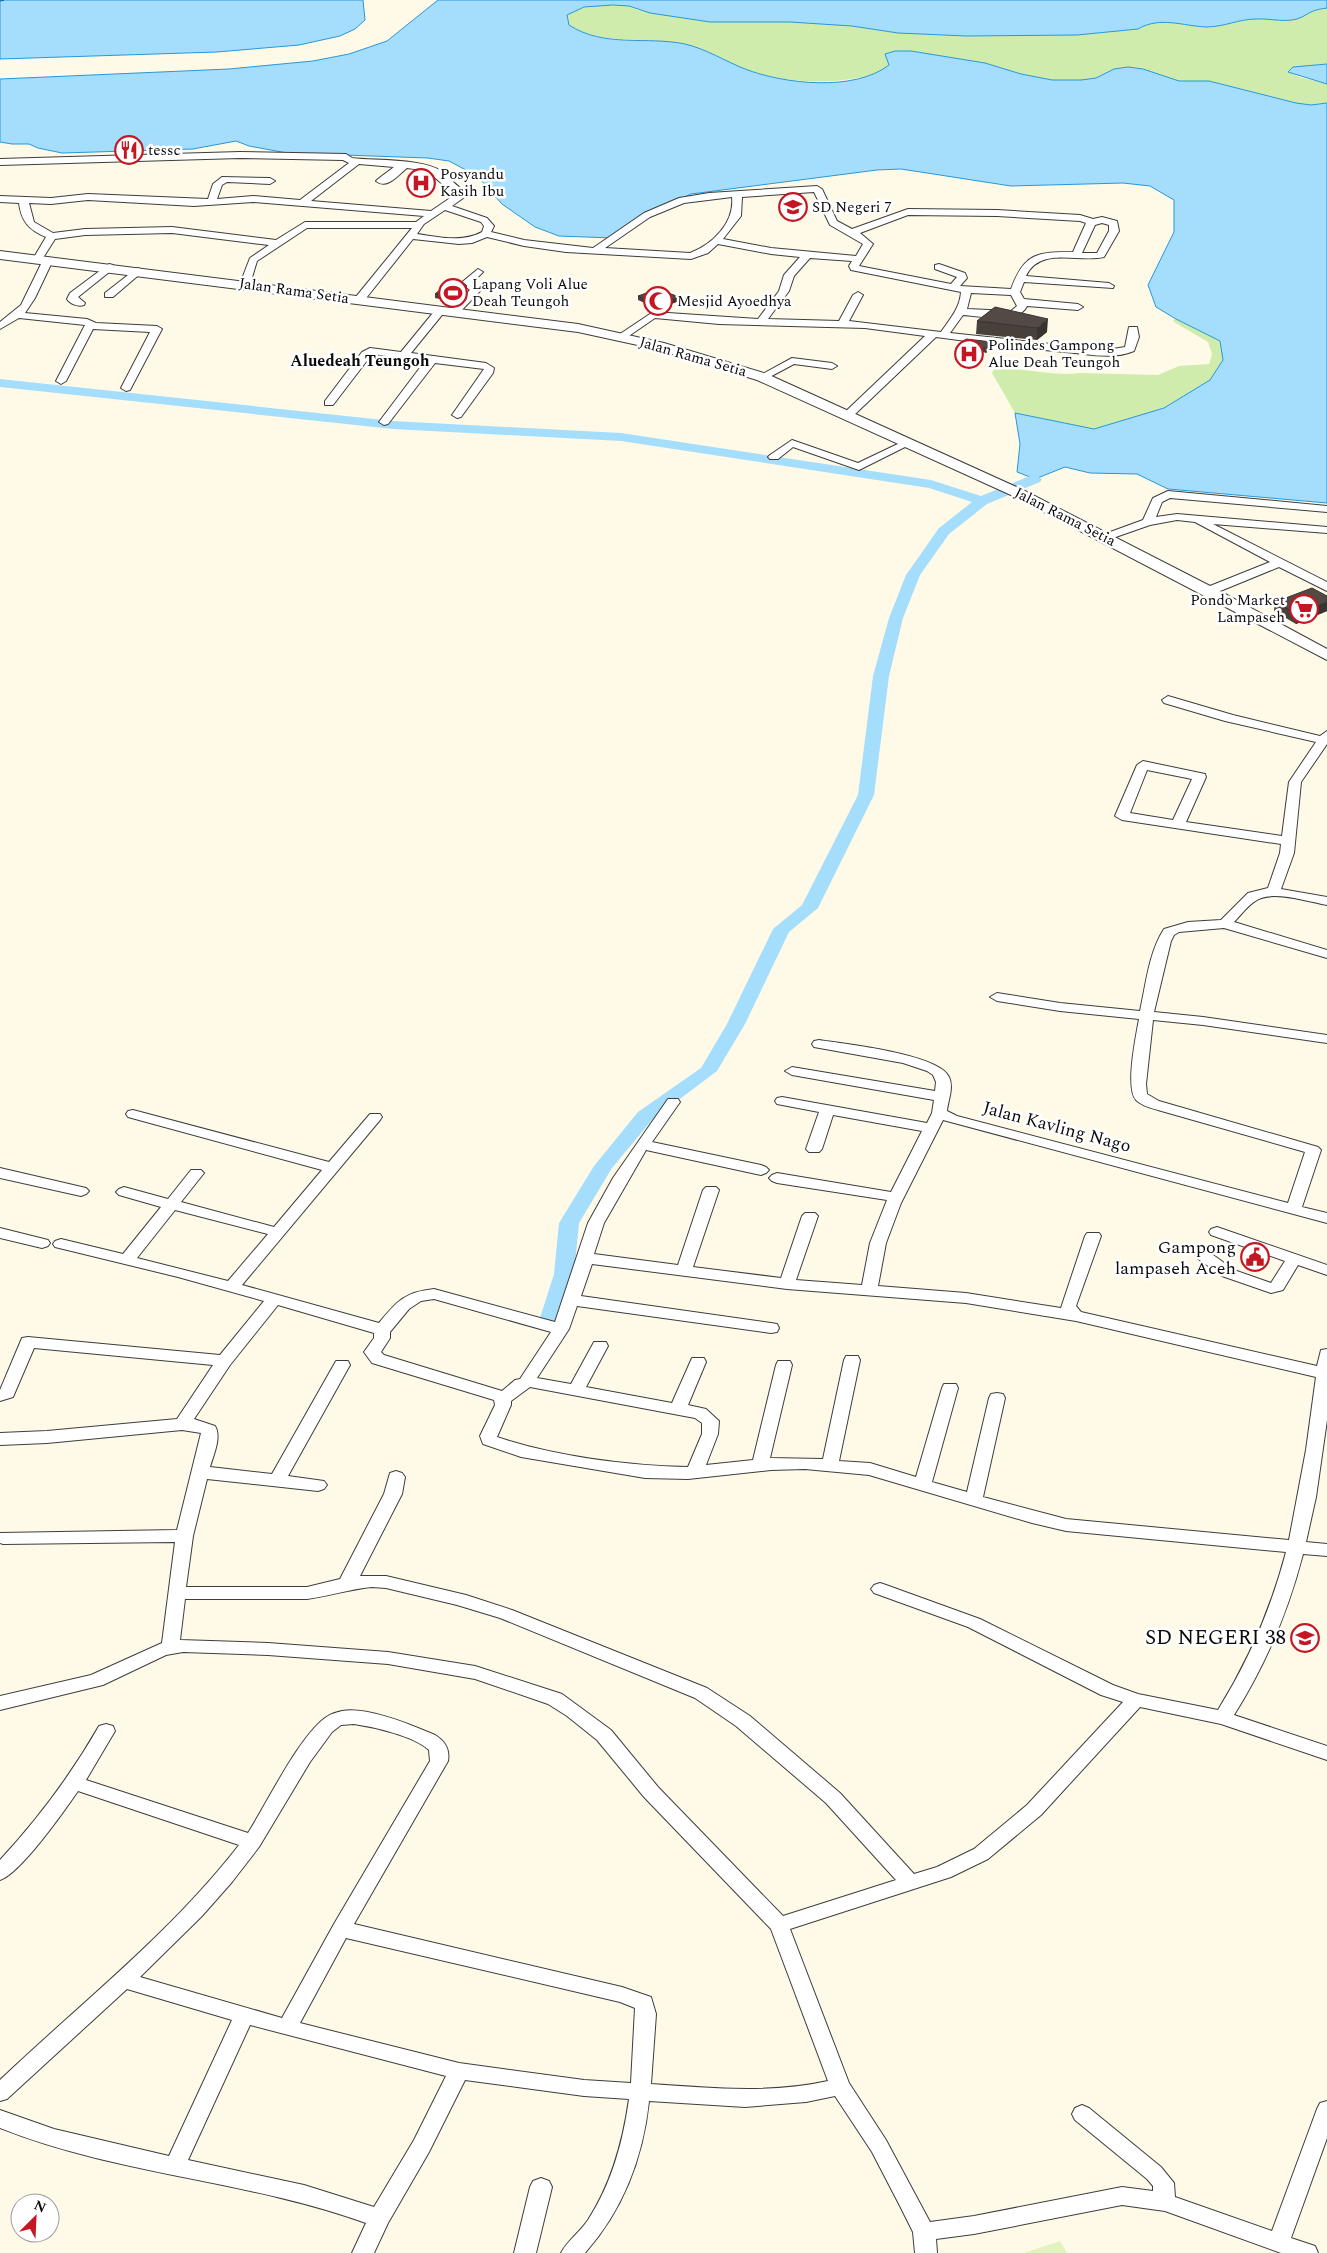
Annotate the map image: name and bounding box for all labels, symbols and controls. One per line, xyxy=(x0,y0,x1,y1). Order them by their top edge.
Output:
restaurant icon: tessc xyxy=(114,135,144,165)
place label: tessc xyxy=(148,139,181,162)
place label: Posyandu Kasih Ibu xyxy=(440,163,504,203)
hospital icon: Posyandu Kasih Ibu xyxy=(406,168,436,198)
school or university icon: SD Negeri 7 xyxy=(778,192,808,222)
place label: SD Negeri 7 xyxy=(812,196,892,219)
street label: Jalan Rama Setia xyxy=(237,272,351,310)
place label: Lapang Voli Alue Deah Teungoh xyxy=(472,273,588,313)
sports icon: Lapang Voli Alue Deah Teungoh xyxy=(438,278,468,308)
mosque icon: Mesjid Ayoedhya xyxy=(643,286,673,316)
place label: Mesjid Ayoedhya xyxy=(677,290,792,313)
street label: Jalan Rama Setia xyxy=(636,331,750,384)
place label: Polindes Gampong Alue Deah Teungoh xyxy=(988,334,1120,374)
hospital icon: Polindes Gampong Alue Deah Teungoh xyxy=(954,339,984,369)
district label: Aluedeah Teungoh xyxy=(290,349,430,373)
street label: Jalan Rama Setia xyxy=(1010,482,1120,553)
place label: Pondo Market Lampaseh xyxy=(1190,589,1285,629)
supermarket icon: Pondo Market Lampaseh xyxy=(1289,594,1319,624)
street label: Jalan Kavling Nago xyxy=(980,1094,1134,1160)
place label: Gampong lampaseh Aceh xyxy=(1115,1234,1236,1282)
public building icon: Gampong lampaseh Aceh xyxy=(1240,1242,1270,1272)
place label: SD NEGERI 38 xyxy=(1145,1622,1286,1654)
school or university icon: SD NEGERI 38 xyxy=(1290,1623,1320,1653)
north arrow xyxy=(10,2193,60,2243)
text: N xyxy=(31,2195,50,2218)

